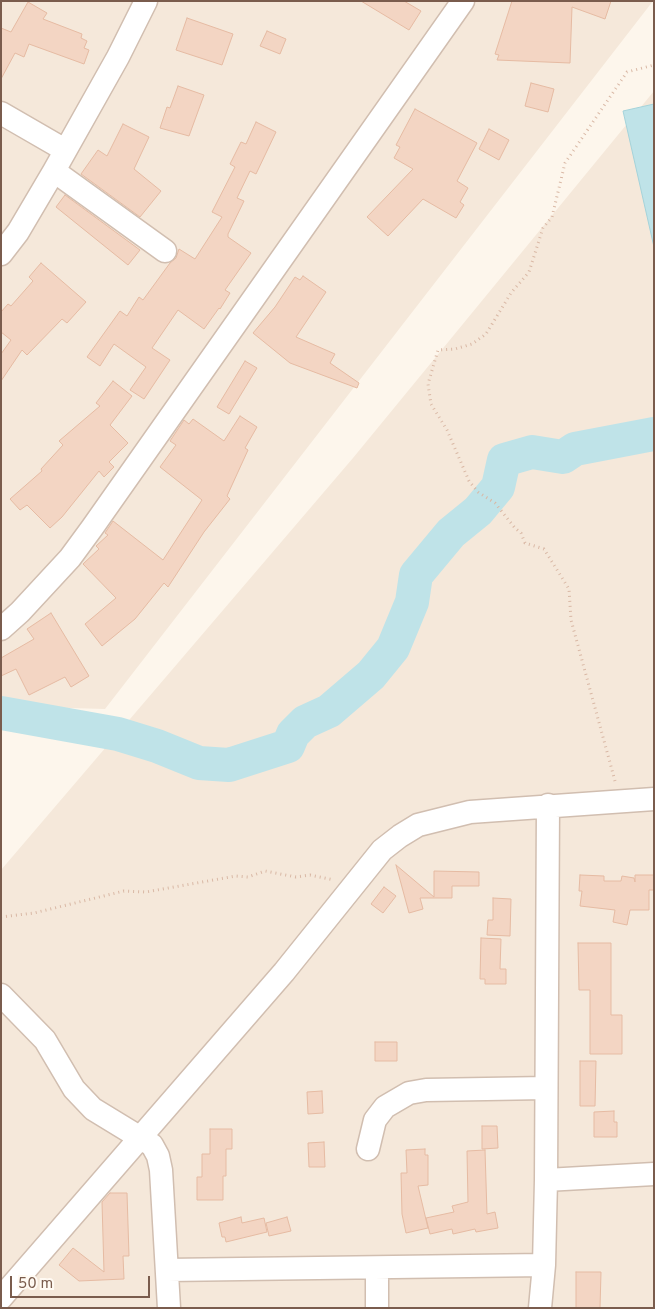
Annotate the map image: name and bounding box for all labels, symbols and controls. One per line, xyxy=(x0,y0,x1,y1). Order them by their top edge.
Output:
scale bar xyxy=(12,1266,152,1298)
text: 50 m xyxy=(18,1275,53,1294)

